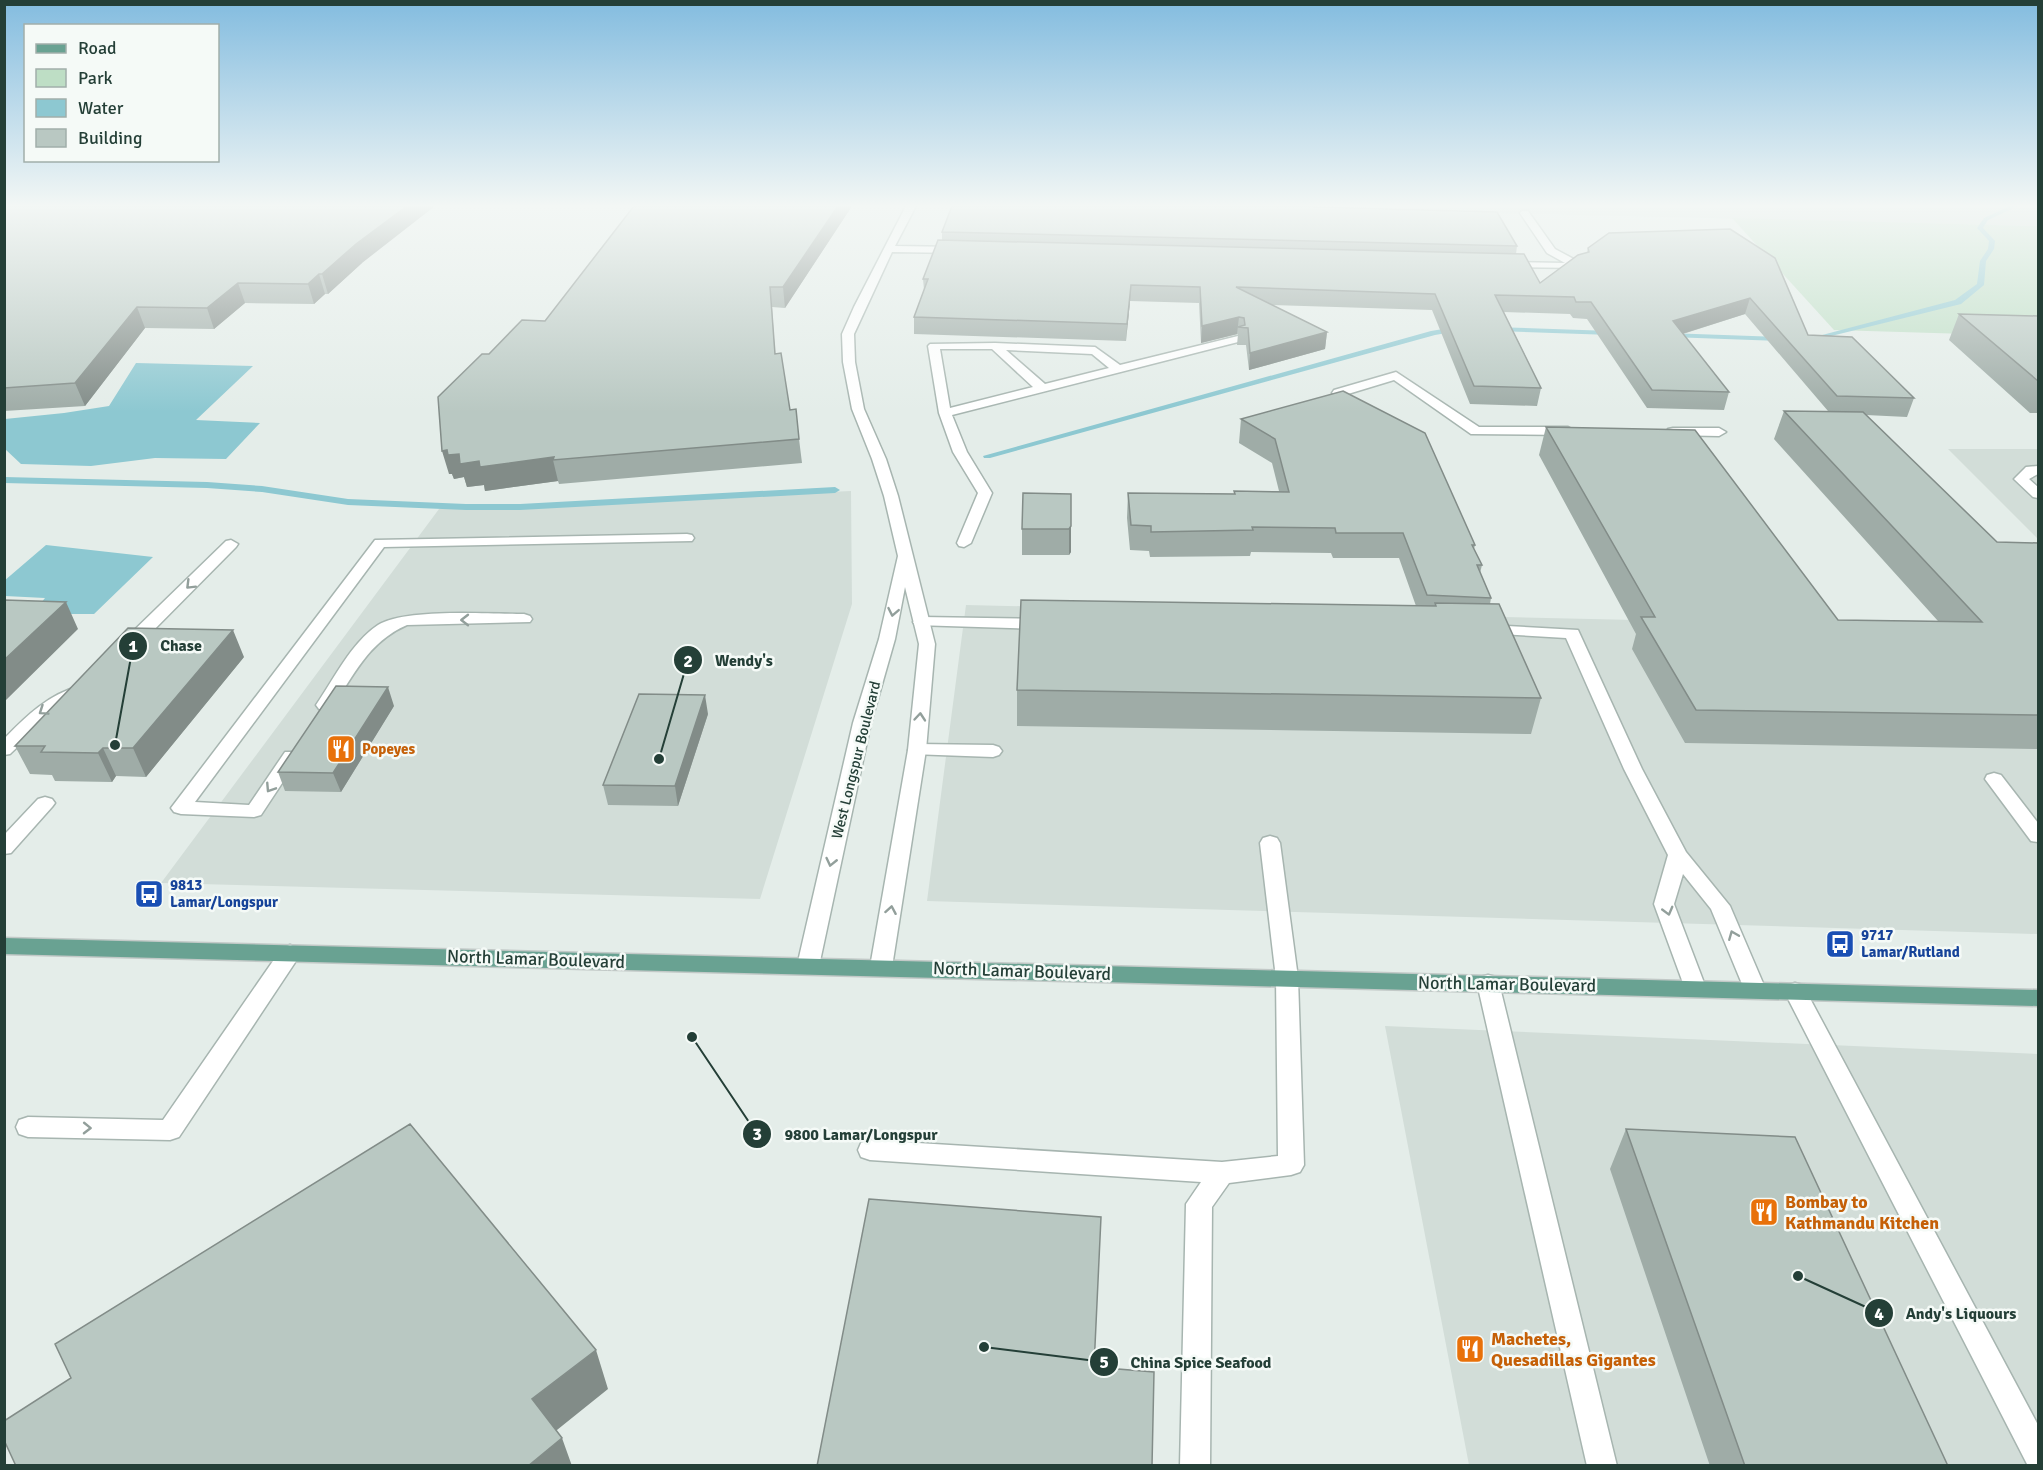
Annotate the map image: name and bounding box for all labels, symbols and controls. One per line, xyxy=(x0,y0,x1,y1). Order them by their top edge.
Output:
legend xyxy=(24,24,219,162)
text: Road xyxy=(78,37,117,59)
text: Park xyxy=(78,67,113,89)
text: Water xyxy=(78,97,124,119)
text: Building xyxy=(78,127,142,149)
one-way arrow xyxy=(186,578,197,589)
one-way arrow xyxy=(887,606,900,616)
one-way arrow xyxy=(461,614,470,626)
callout: Chase xyxy=(118,629,214,663)
text: 1 xyxy=(128,635,138,657)
text: Chase xyxy=(160,636,202,656)
callout: Wendy's xyxy=(673,643,785,677)
text: 2 xyxy=(683,650,693,672)
text: Wendy's xyxy=(715,651,773,671)
street label: West Longspur Boulevard xyxy=(828,679,884,841)
one-way arrow xyxy=(39,704,50,715)
one-way arrow xyxy=(913,712,926,722)
restaurant icon: Popeyes xyxy=(325,733,357,765)
place label: Popeyes xyxy=(362,740,415,758)
one-way arrow xyxy=(266,781,277,792)
one-way arrow xyxy=(826,857,839,867)
place label: 9813 Lamar/Longspur xyxy=(170,876,278,911)
bus stop icon: 9813 Lamar/Longspur xyxy=(133,878,165,910)
one-way arrow xyxy=(884,905,896,914)
one-way arrow xyxy=(1660,906,1673,916)
place label: 9717 Lamar/Rutland xyxy=(1861,926,1960,961)
bus stop icon: 9717 Lamar/Rutland xyxy=(1824,928,1856,960)
one-way arrow xyxy=(1728,931,1740,942)
street label: North Lamar Boulevard xyxy=(446,945,626,973)
street label: North Lamar Boulevard xyxy=(932,957,1112,985)
street label: North Lamar Boulevard xyxy=(1418,971,1596,997)
callout: 9800 Lamar/Longspur xyxy=(742,1117,949,1151)
one-way arrow xyxy=(82,1122,91,1134)
text: 3 xyxy=(752,1123,762,1145)
text: 9800 Lamar/Longspur xyxy=(784,1125,938,1145)
place label: Bombay to Kathmandu Kitchen xyxy=(1785,1191,1939,1234)
restaurant icon: Bombay to Kathmandu Kitchen xyxy=(1748,1196,1780,1228)
callout: Andy's Liquours xyxy=(1864,1296,2029,1330)
text: 4 xyxy=(1874,1303,1884,1325)
text: Andy's Liquours xyxy=(1906,1304,2016,1324)
place label: Machetes, Quesadillas Gigantes xyxy=(1491,1328,1656,1371)
restaurant icon: Machetes, Quesadillas Gigantes xyxy=(1454,1333,1486,1365)
callout: China Spice Seafood xyxy=(1089,1345,1284,1379)
text: 5 xyxy=(1099,1351,1109,1373)
text: China Spice Seafood xyxy=(1131,1353,1272,1373)

